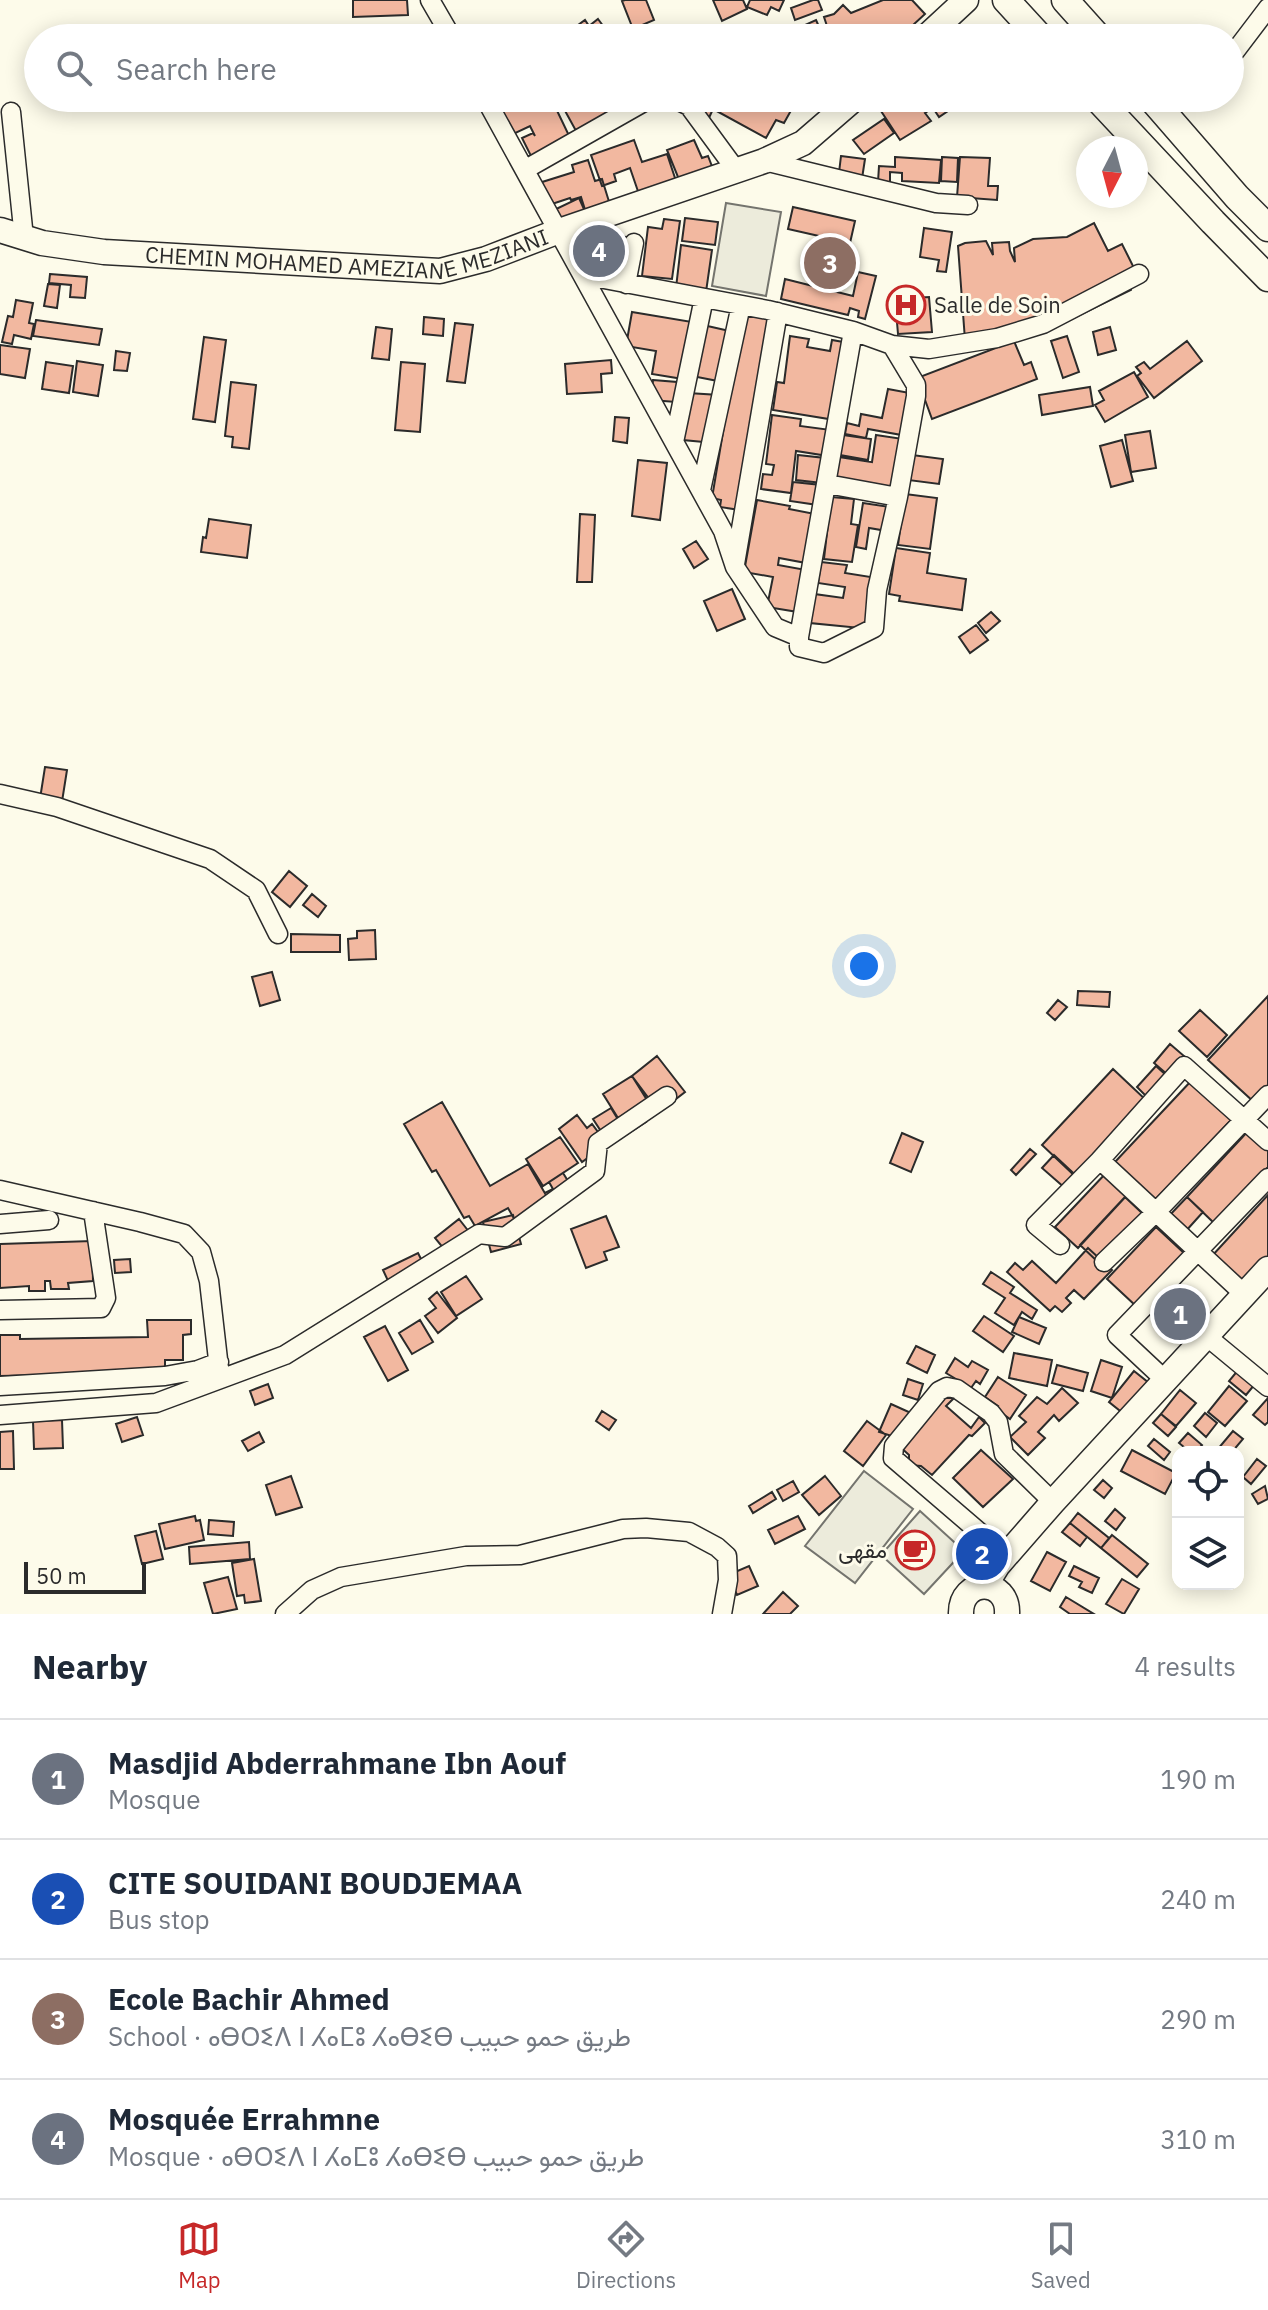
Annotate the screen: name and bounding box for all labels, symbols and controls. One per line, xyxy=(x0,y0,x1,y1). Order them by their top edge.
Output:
search box xyxy=(24,24,1244,112)
icon: search xyxy=(52,46,96,90)
text: Search here xyxy=(116,49,277,88)
north arrow xyxy=(1076,136,1148,208)
pin: 4 xyxy=(573,221,625,281)
street label: CHEMIN MOHAMED AMEZIANE MEZIANI xyxy=(144,222,552,285)
pin: 3 xyxy=(804,233,856,293)
hospital icon: Salle de Soin xyxy=(885,284,927,326)
place label: Salle de Soin xyxy=(934,290,1061,319)
your location xyxy=(844,946,884,986)
pin: 1 xyxy=(1154,1284,1206,1344)
map controls xyxy=(1172,1446,1244,1590)
button: locate xyxy=(1172,1446,1244,1518)
button: layers xyxy=(1172,1518,1244,1590)
pin: 2 xyxy=(956,1524,1008,1584)
cafe icon: مقهى xyxy=(894,1529,936,1571)
place label: مقهى xyxy=(838,1535,887,1564)
scale bar xyxy=(24,1558,146,1594)
text: 50 m xyxy=(36,1561,87,1590)
text: Nearby xyxy=(32,1644,147,1688)
text: 4 results xyxy=(1134,1649,1236,1683)
text: Masdjid Abderrahmane Ibn Aouf xyxy=(108,1743,566,1782)
text: 1 xyxy=(50,1762,66,1796)
text: 190 m xyxy=(1160,1762,1236,1796)
text: Mosque xyxy=(108,1782,200,1816)
text: CITE SOUIDANI BOUDJEMAA xyxy=(108,1863,522,1902)
text: 2 xyxy=(50,1882,66,1916)
text: 240 m xyxy=(1160,1882,1236,1916)
text: Bus stop xyxy=(108,1902,210,1936)
text: Ecole Bachir Ahmed xyxy=(108,1979,390,2018)
text: 3 xyxy=(50,2002,66,2036)
text: 290 m xyxy=(1160,2002,1236,2036)
text: School · ⴰⴱⵔⵉⴷ ⵏ ⵃⴰⵎⵓ ⵃⴰⴱⵉⴱ طريق حمو حبيب xyxy=(108,2019,631,2053)
text: Mosquée Errahmne xyxy=(108,2099,380,2138)
text: 4 xyxy=(50,2122,66,2156)
text: 310 m xyxy=(1160,2122,1236,2156)
text: Mosque · ⴰⴱⵔⵉⴷ ⵏ ⵃⴰⵎⵓ ⵃⴰⴱⵉⴱ طريق حمو حبيب xyxy=(108,2139,644,2173)
tab: Map xyxy=(177,2217,221,2294)
tab: Directions xyxy=(576,2217,676,2294)
tab: Saved xyxy=(1031,2217,1091,2294)

